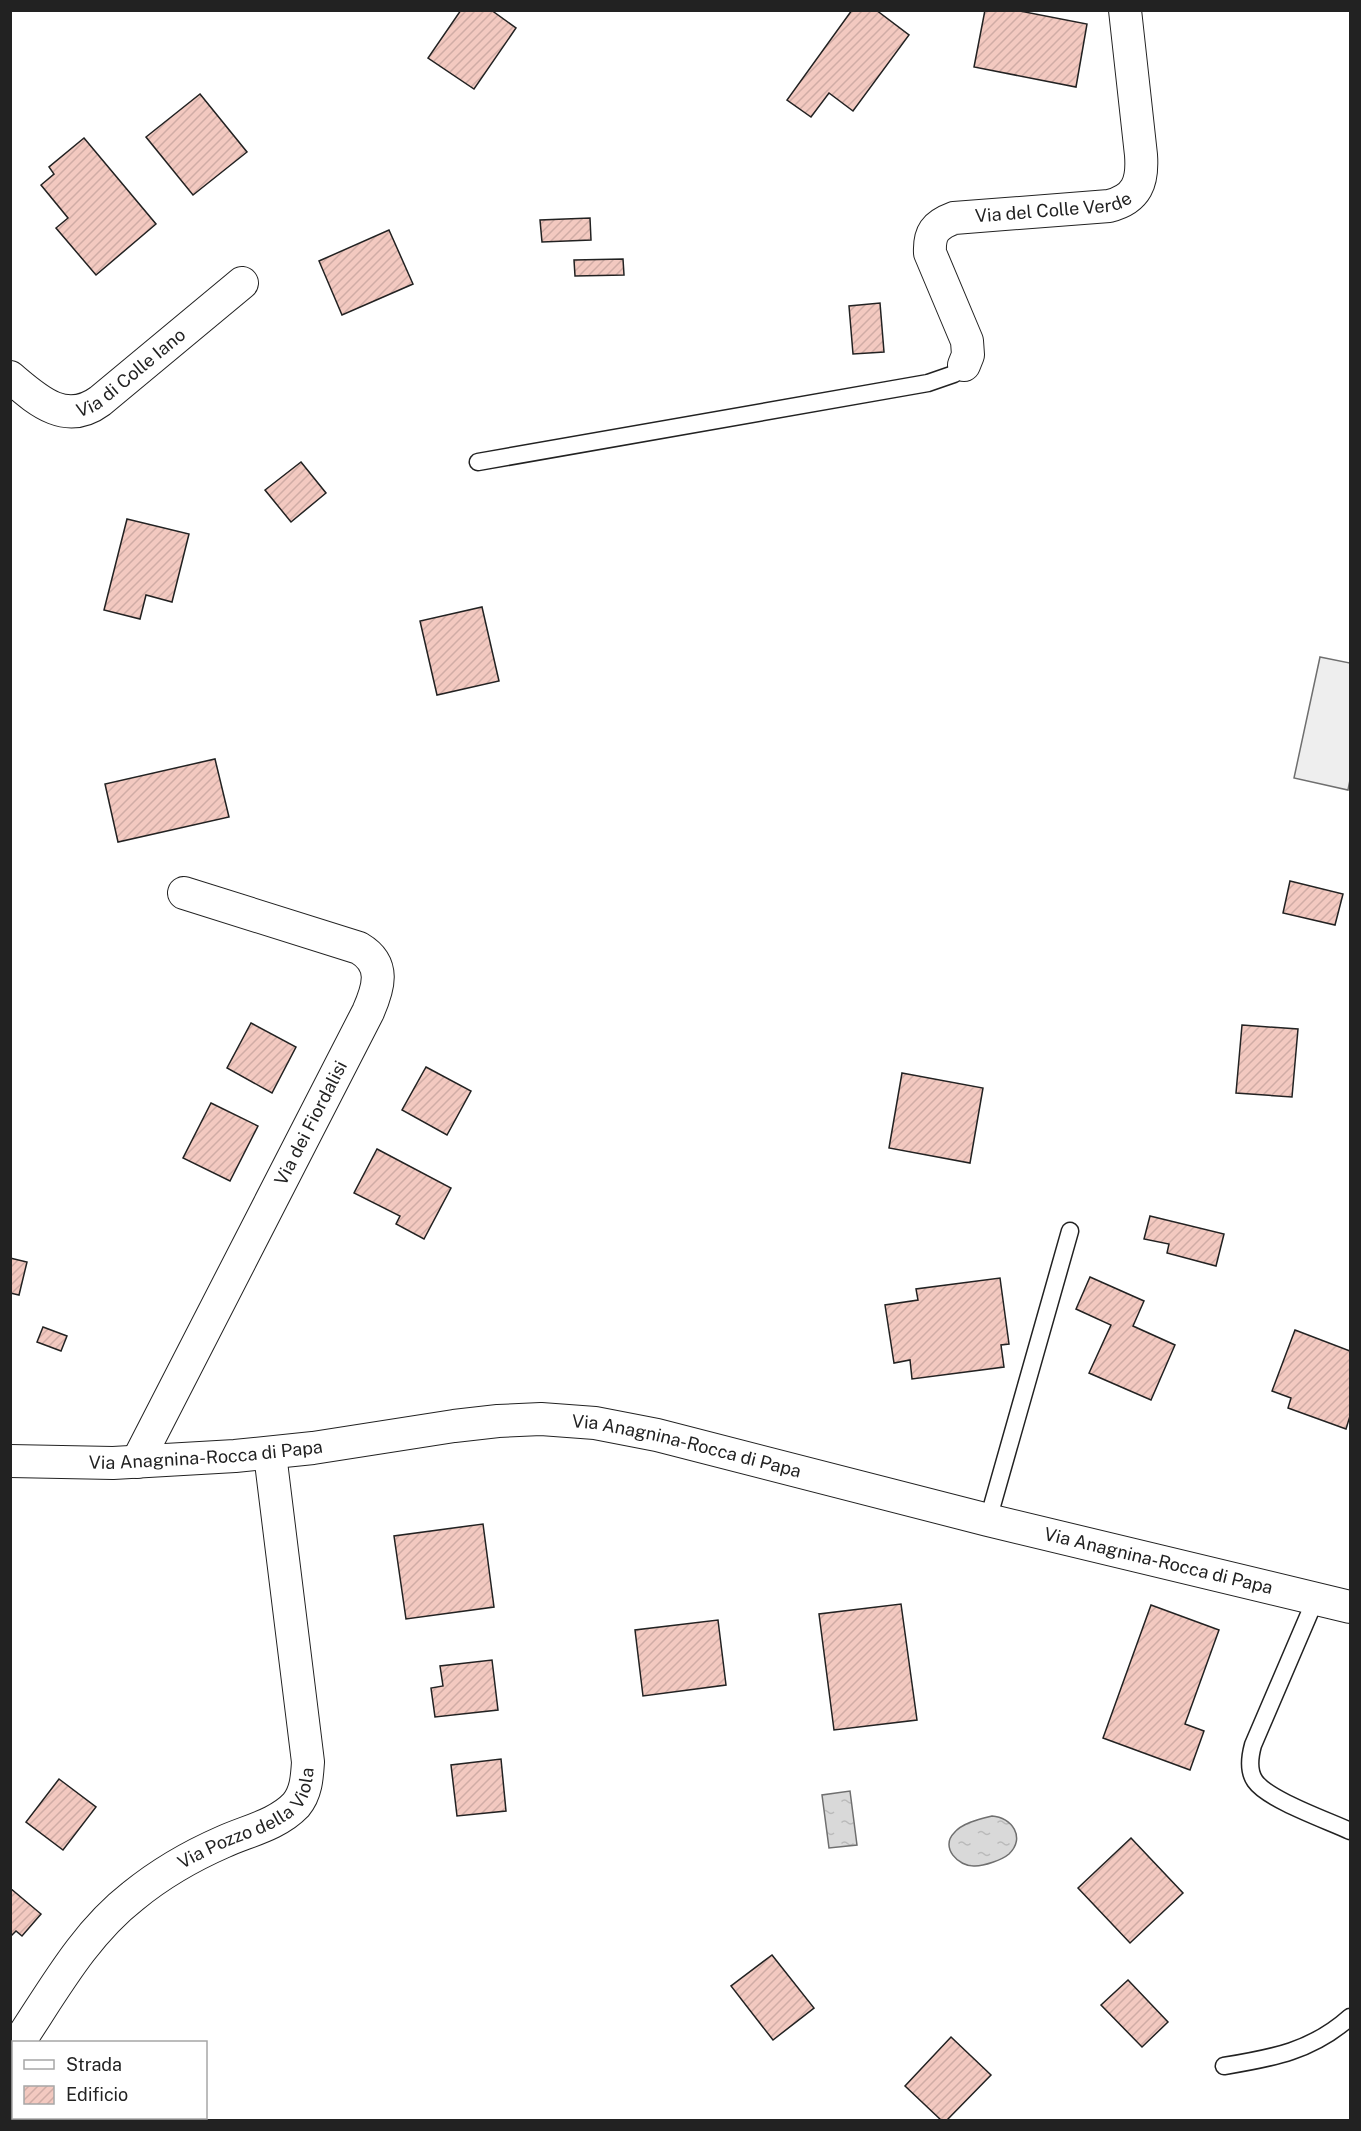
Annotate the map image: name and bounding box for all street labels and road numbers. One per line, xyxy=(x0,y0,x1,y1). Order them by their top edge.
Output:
street label: Via del Colle Verde xyxy=(974,187,1136,226)
street label: Via di Colle Iano xyxy=(74,324,189,421)
street label: Via dei Fiordalisi xyxy=(270,1057,351,1189)
street label: Via Anagnina-Rocca di Papa xyxy=(571,1410,803,1482)
street label: Via Anagnina-Rocca di Papa xyxy=(89,1436,324,1473)
street label: Via Anagnina-Rocca di Papa xyxy=(1042,1523,1275,1598)
street label: Via Pozzo della Viola xyxy=(174,1767,318,1873)

